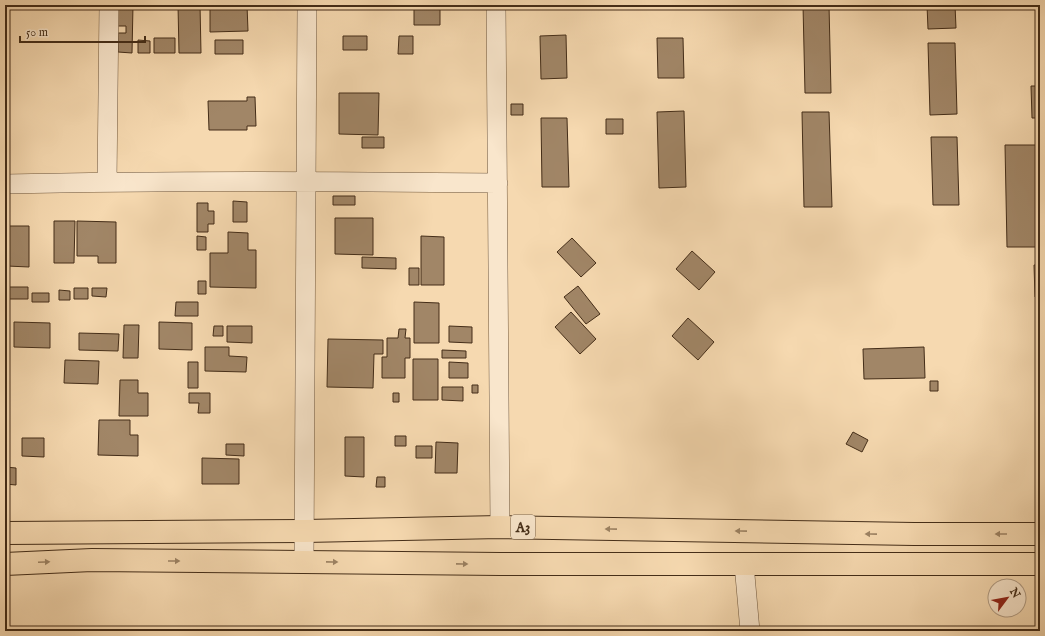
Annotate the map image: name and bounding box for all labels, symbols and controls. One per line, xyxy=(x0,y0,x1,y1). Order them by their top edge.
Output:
scale bar xyxy=(20,18,145,44)
text: 50 m xyxy=(26,25,48,40)
road number: A3 xyxy=(511,515,535,539)
one-way arrow xyxy=(604,526,617,532)
one-way arrow xyxy=(734,528,747,534)
one-way arrow xyxy=(865,530,877,537)
one-way arrow xyxy=(994,531,1007,537)
one-way arrow xyxy=(168,558,181,564)
one-way arrow xyxy=(38,559,51,565)
one-way arrow xyxy=(326,559,339,565)
one-way arrow xyxy=(456,561,469,567)
north arrow xyxy=(987,578,1027,618)
text: N xyxy=(1006,585,1023,601)

